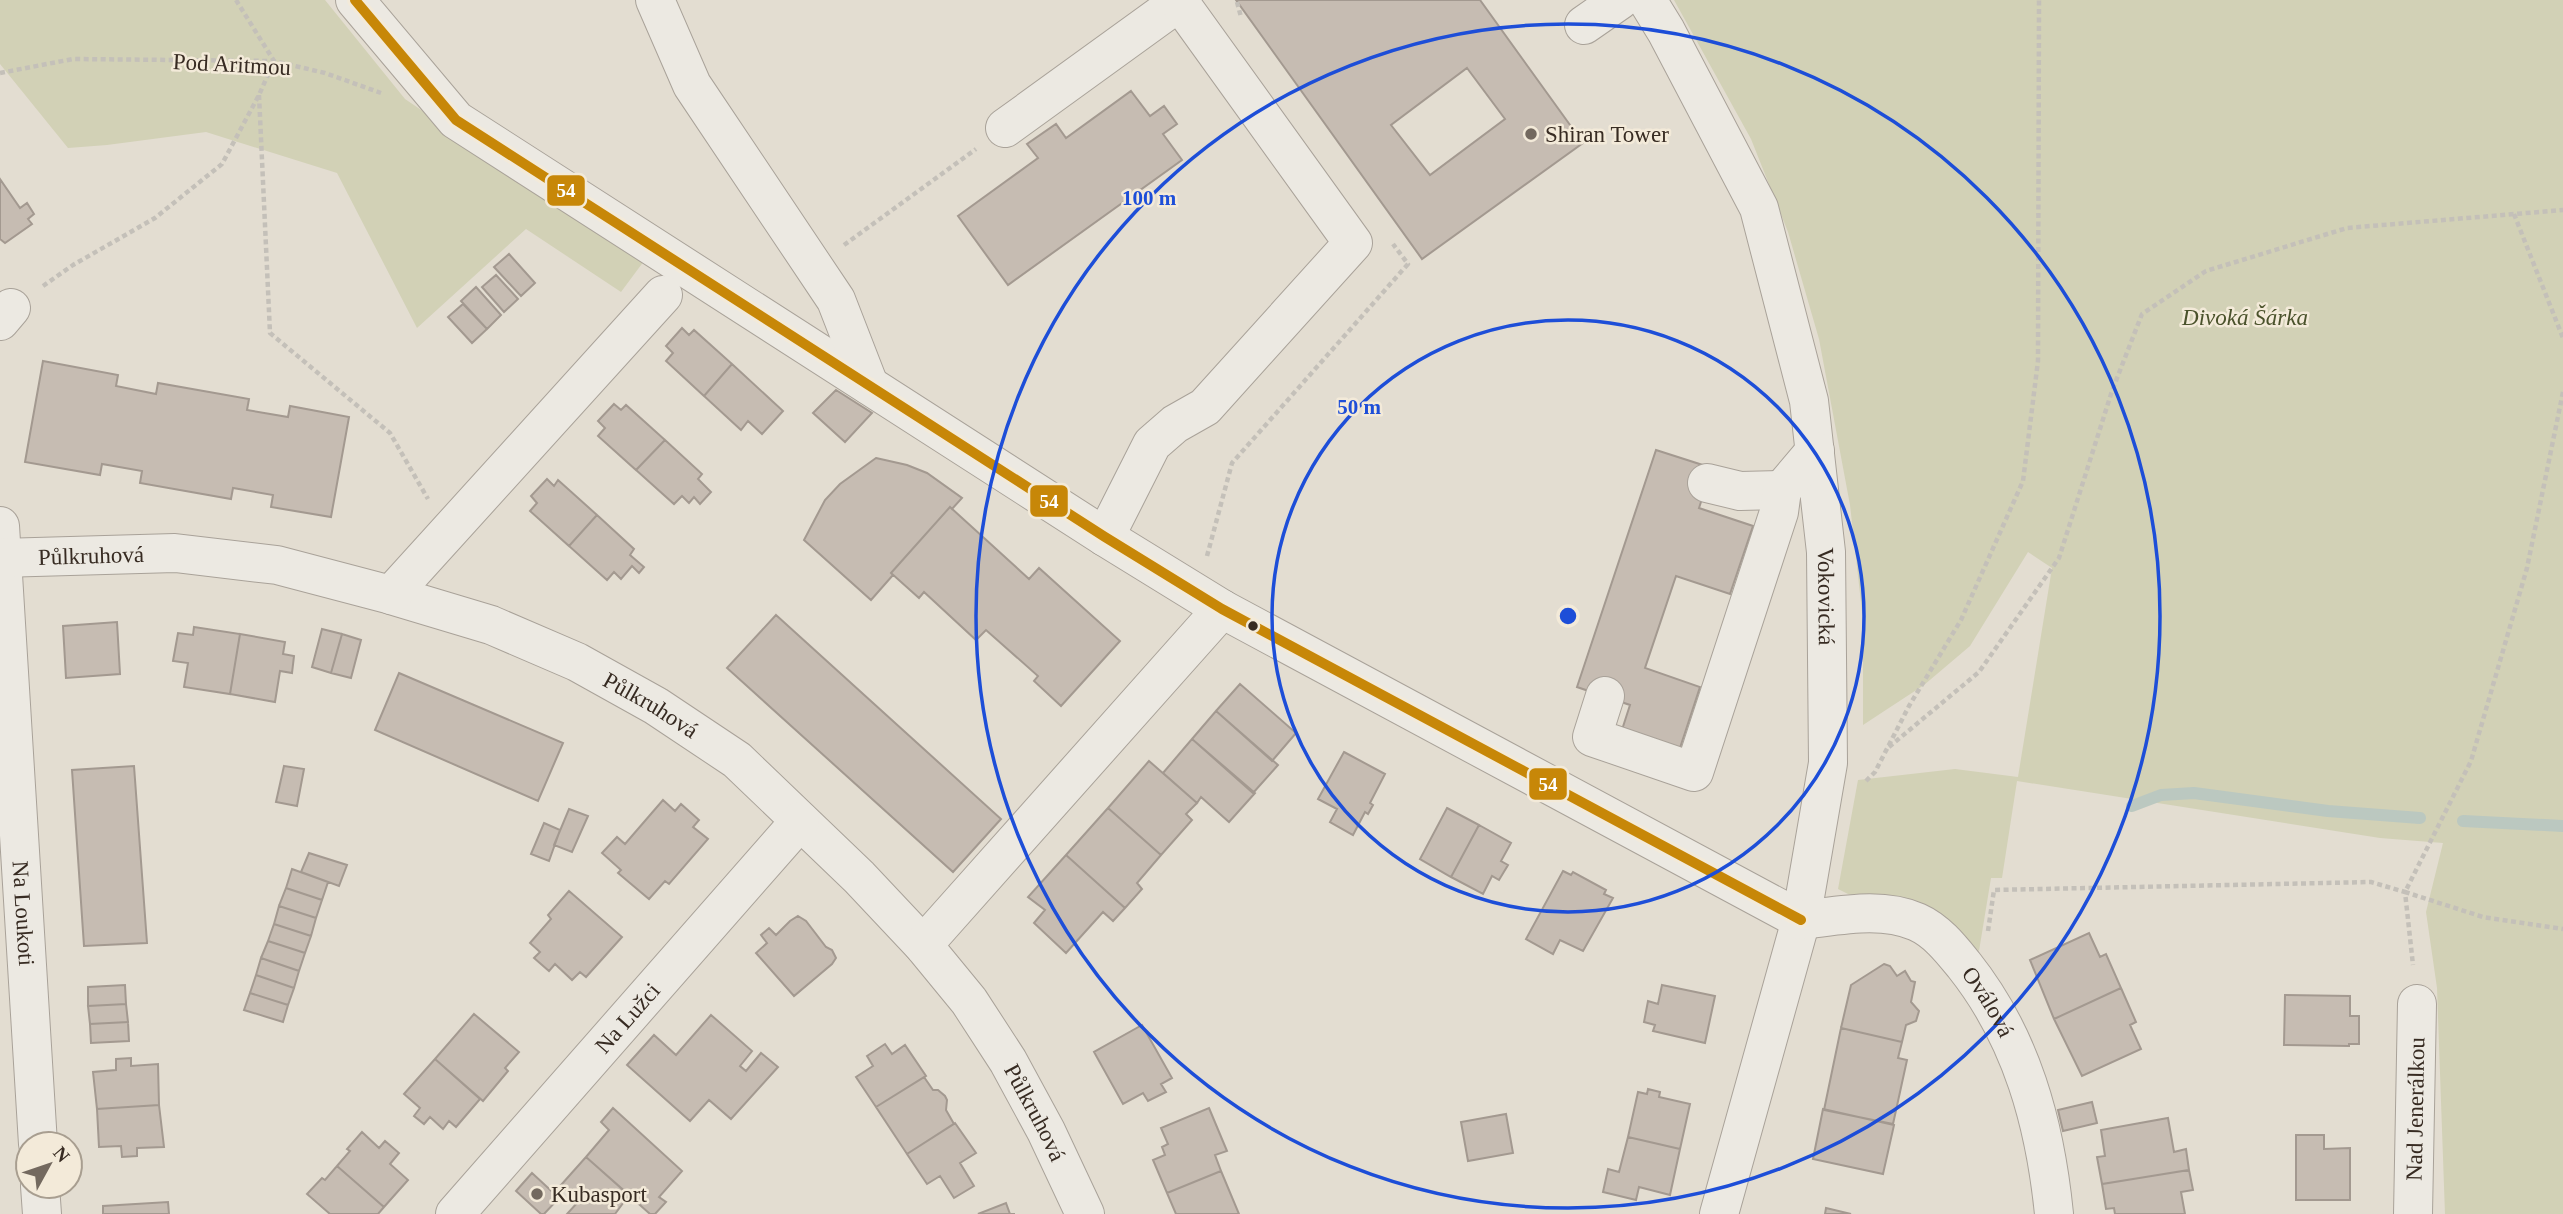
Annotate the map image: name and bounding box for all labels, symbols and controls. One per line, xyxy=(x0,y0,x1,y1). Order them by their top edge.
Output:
street label: Pod Aritmou xyxy=(172,49,292,80)
place label: Shiran Tower xyxy=(1545,122,1669,147)
marker: Shiran Tower xyxy=(1523,126,1539,142)
line badge: 54 xyxy=(546,174,586,207)
text: 54 xyxy=(557,180,576,201)
text: 100 m xyxy=(1122,186,1177,210)
park label: Divoká Šárka xyxy=(2181,304,2308,330)
text: 50 m xyxy=(1337,395,1381,419)
line badge: 54 xyxy=(1029,484,1069,518)
text: 54 xyxy=(1040,491,1059,512)
street label: Půlkruhová xyxy=(38,542,144,570)
street label: Vokovická xyxy=(1813,547,1839,645)
centre of rings xyxy=(1556,604,1580,628)
unlabelled marker xyxy=(1246,619,1260,633)
street label: Půlkruhová xyxy=(599,667,703,743)
line badge: 54 xyxy=(1528,767,1568,801)
text: 54 xyxy=(1539,774,1558,795)
street label: Na Loukoti xyxy=(8,860,39,967)
street label: Oválová xyxy=(1957,962,2019,1041)
street label: Na Lužci xyxy=(590,978,665,1058)
street label: Nad Jenerálkou xyxy=(2402,1036,2429,1181)
street label: Půlkruhová xyxy=(999,1060,1070,1165)
north arrow xyxy=(14,1130,84,1200)
text: N xyxy=(49,1142,74,1167)
place label: Kubasport xyxy=(551,1182,647,1207)
marker: Kubasport xyxy=(529,1186,545,1202)

